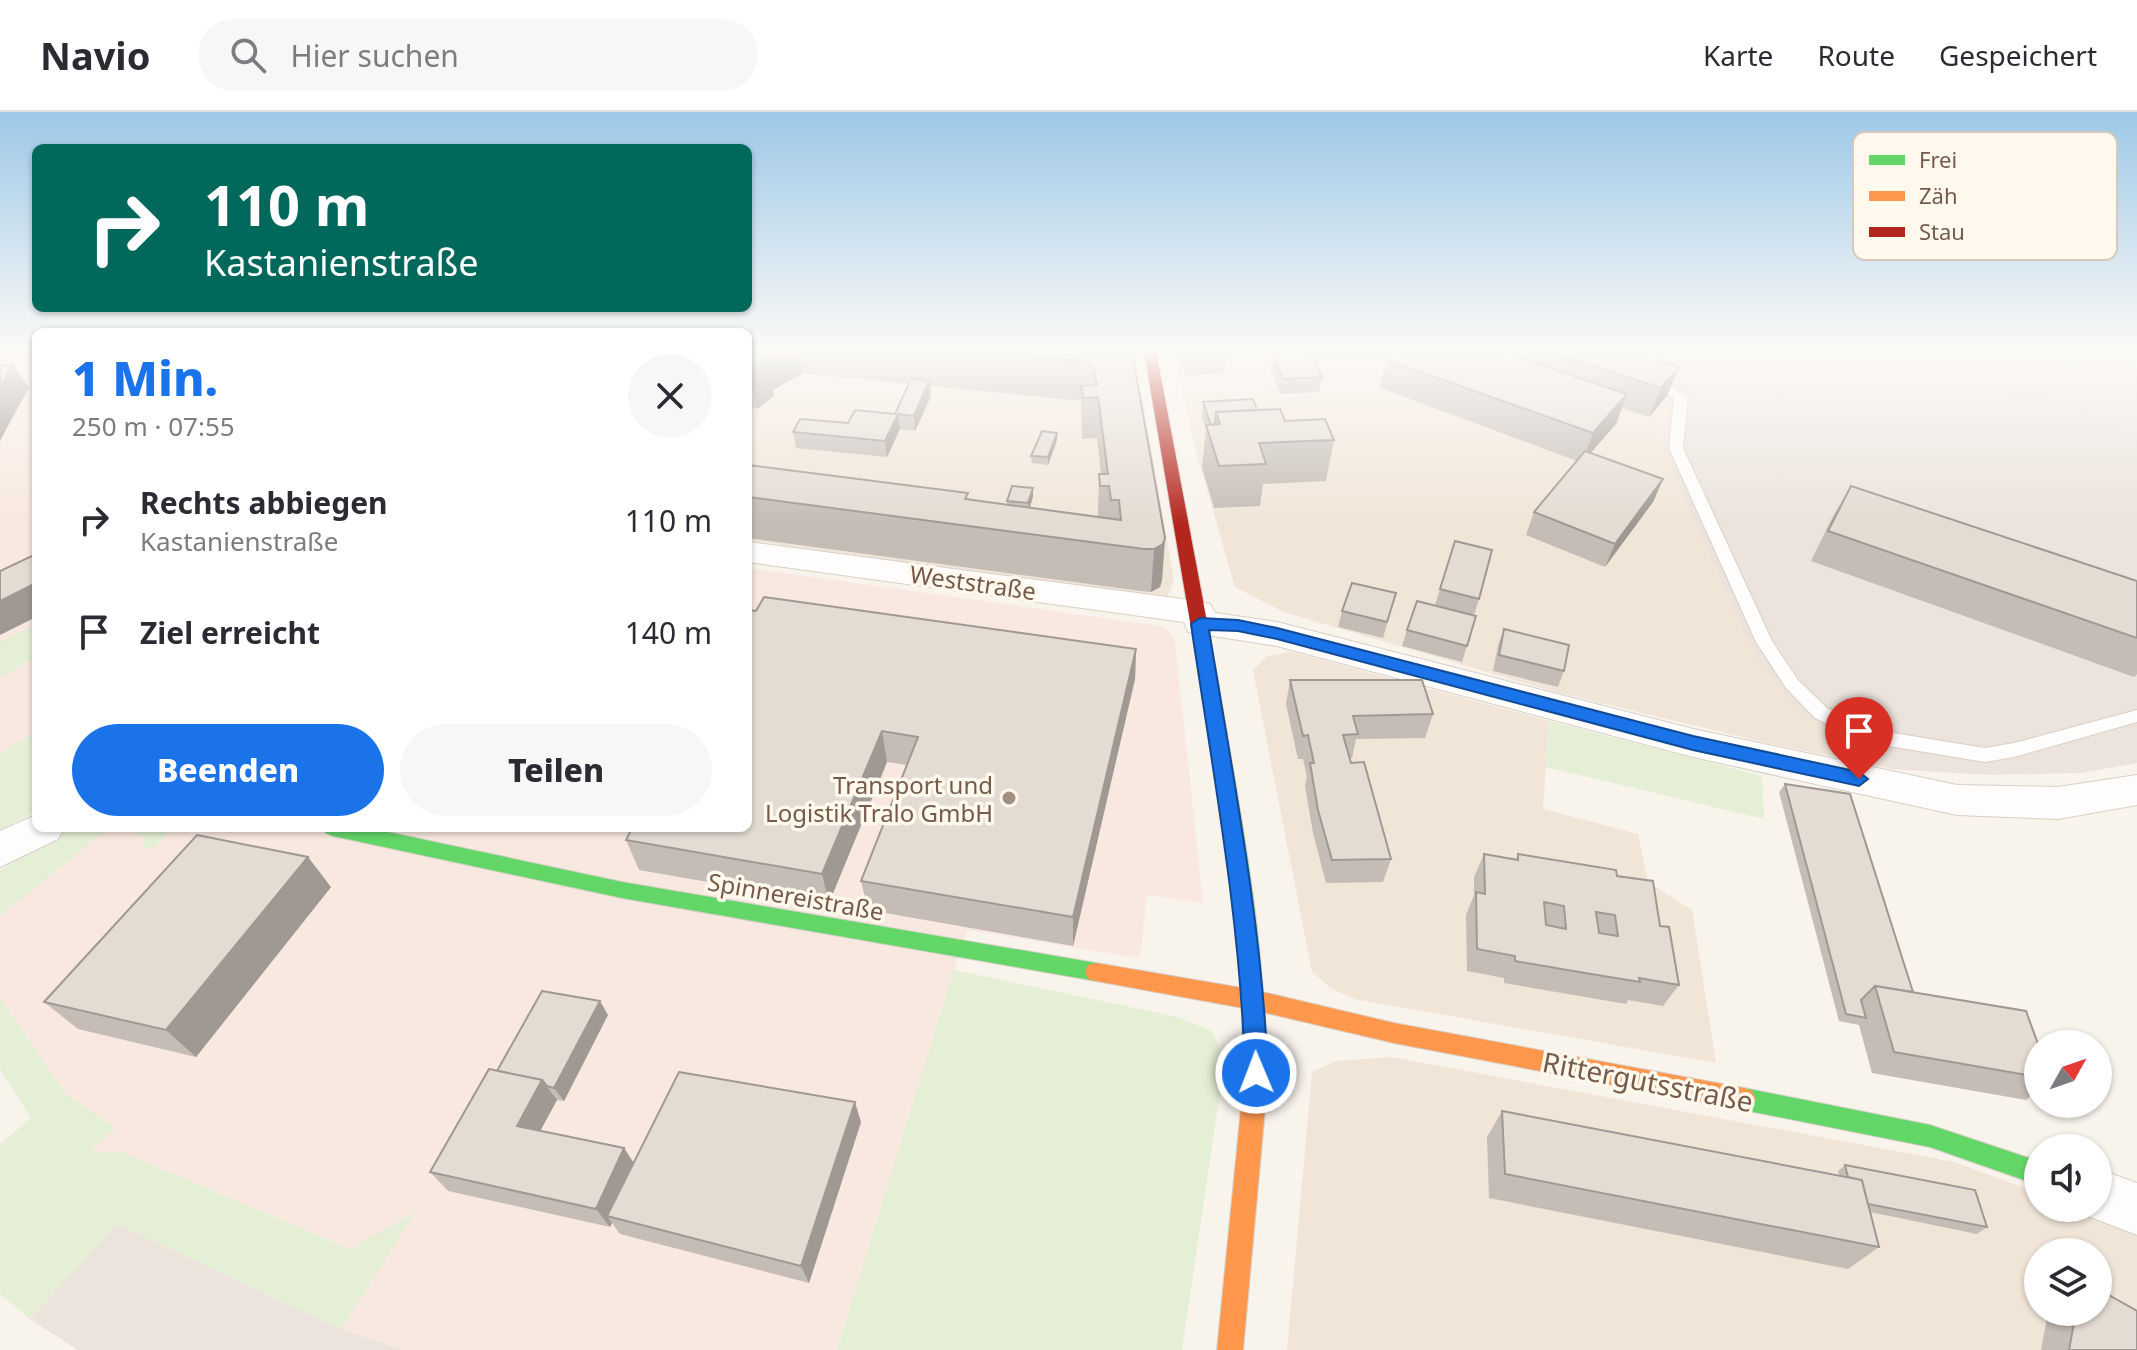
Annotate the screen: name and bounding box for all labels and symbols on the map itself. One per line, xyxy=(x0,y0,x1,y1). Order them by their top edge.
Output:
legend xyxy=(1853,132,2117,260)
text: Frei xyxy=(1919,144,1957,174)
text: Zäh xyxy=(1919,180,1958,210)
text: Stau xyxy=(1919,216,1965,246)
street label: Weststraße xyxy=(908,557,1038,607)
pin xyxy=(1825,697,1893,779)
place label: Transport und Logistik Tralo GmbH xyxy=(765,768,993,829)
marker: Transport und Logistik Tralo GmbH xyxy=(1000,789,1018,807)
street label: Spinnereistraße xyxy=(705,864,887,928)
north arrow xyxy=(2024,1030,2112,1118)
position arrow xyxy=(1214,1031,1298,1115)
street label: Rittergutsstraße xyxy=(1540,1042,1756,1120)

